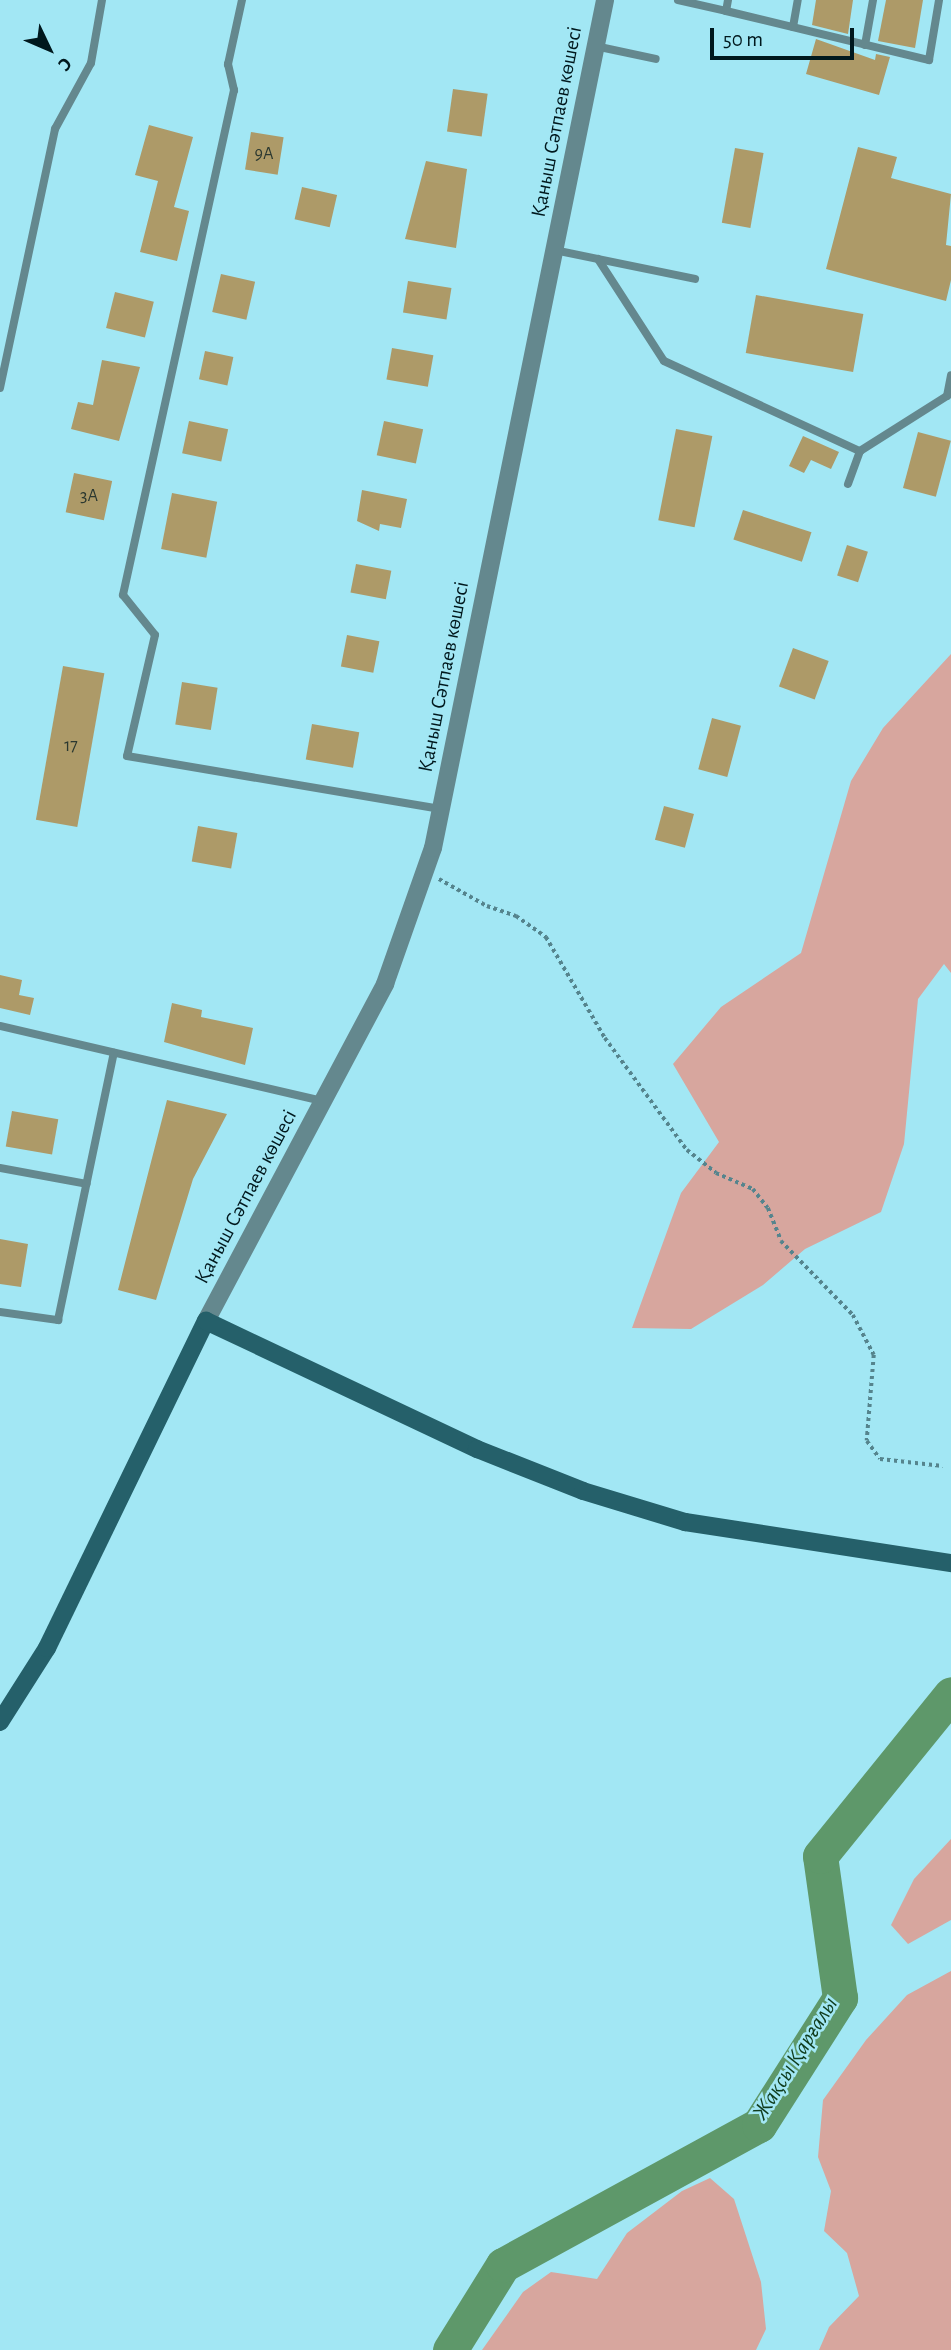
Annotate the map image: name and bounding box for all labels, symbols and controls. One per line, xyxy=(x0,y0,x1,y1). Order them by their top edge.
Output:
north arrow xyxy=(14,14,84,84)
scale bar xyxy=(713,14,856,58)
street label: Қаныш Сәтпаев көшесі xyxy=(526,25,588,219)
text: 50 m xyxy=(723,29,763,50)
text: С xyxy=(54,54,75,74)
house number: 9А xyxy=(254,143,274,165)
house number: 3А xyxy=(80,485,98,507)
street label: Қаныш Сәтпаев көшесі xyxy=(413,580,475,774)
house number: 17 xyxy=(64,735,78,757)
street label: Қаныш Сәтпаев көшесі xyxy=(189,1106,303,1288)
water label: Жақсы Қарғалы xyxy=(747,1992,845,2126)

